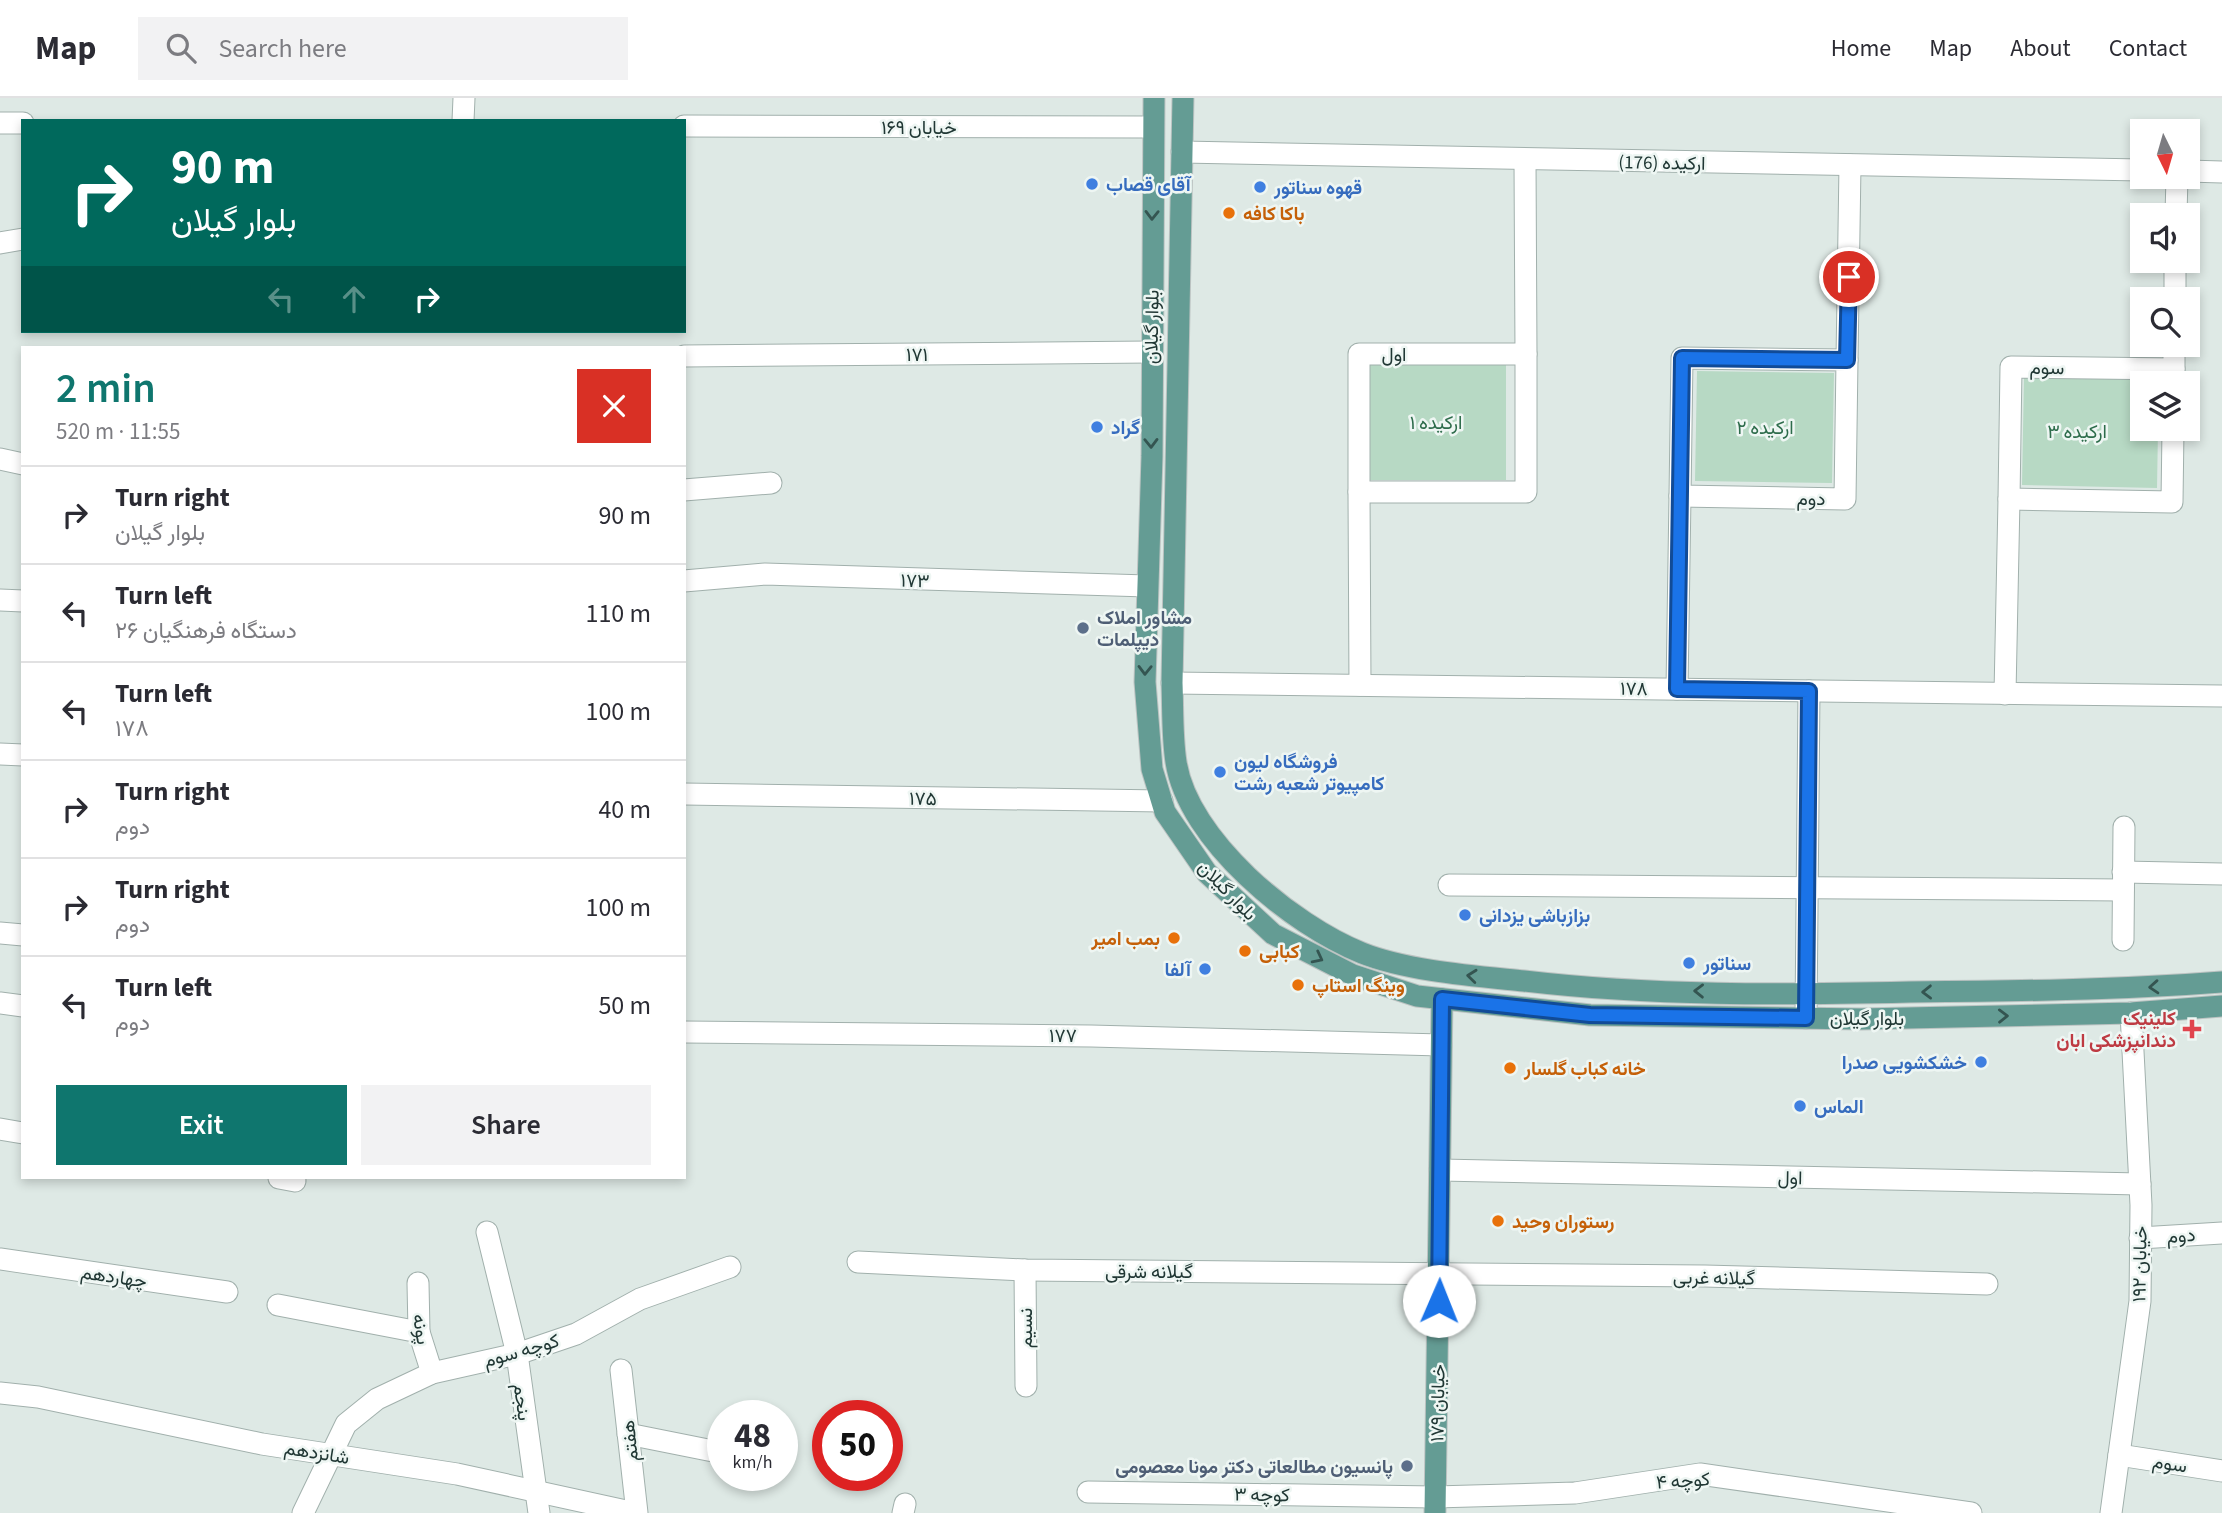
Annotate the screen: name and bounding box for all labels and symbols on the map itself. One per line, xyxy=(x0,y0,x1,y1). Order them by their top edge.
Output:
street label: خیابان ۱۶۹ xyxy=(881,115,957,142)
north arrow xyxy=(2130,119,2200,189)
street label: ارکیده (176) xyxy=(1618,149,1706,178)
place label: آقای قصاب xyxy=(1106,172,1192,199)
place label: قهوه سناتور xyxy=(1273,175,1362,202)
marker: آقای قصاب xyxy=(1084,176,1100,192)
marker: قهوه سناتور xyxy=(1252,179,1268,195)
place label: باکا کافه xyxy=(1243,201,1304,228)
marker: باکا کافه xyxy=(1221,205,1237,221)
one-way arrow xyxy=(1144,210,1160,221)
pin xyxy=(1819,247,1879,307)
street label: بلوار گیلان xyxy=(1138,290,1167,364)
street label: ۱۷۱ xyxy=(906,342,928,369)
street label: اول xyxy=(1381,342,1407,369)
street label: سوم xyxy=(2029,355,2065,382)
park label: ارکیده ۱ xyxy=(1410,410,1462,437)
place label: گراد xyxy=(1111,415,1141,442)
park label: ارکیده ۲ xyxy=(1736,415,1794,442)
marker: گراد xyxy=(1089,419,1105,435)
park label: ارکیده ۳ xyxy=(2047,419,2107,446)
one-way arrow xyxy=(1144,437,1159,448)
street label: دوم xyxy=(1796,486,1826,513)
street label: ۱۷۳ xyxy=(900,567,930,596)
place label: مشاور املاک دیپلمات xyxy=(1097,605,1192,654)
marker: مشاور املاک دیپلمات xyxy=(1075,620,1091,636)
one-way arrow xyxy=(1138,665,1153,676)
street label: ۱۷۸ xyxy=(1620,676,1648,703)
place label: فروشگاه لیون کامپیوتر شعبه رشت xyxy=(1234,749,1385,798)
marker: فروشگاه لیون کامپیوتر شعبه رشت xyxy=(1212,764,1228,780)
street label: ۱۷۵ xyxy=(909,786,937,813)
street label: بلوار گیلان xyxy=(1191,855,1262,927)
place label: بزازباشی یزدانی xyxy=(1479,903,1590,930)
marker: بزازباشی یزدانی xyxy=(1457,907,1473,923)
place label: بمب امیر xyxy=(1090,926,1160,953)
marker: بمب امیر xyxy=(1166,930,1182,946)
place label: کبابی xyxy=(1259,939,1300,966)
marker: کبابی xyxy=(1237,943,1253,959)
one-way arrow xyxy=(1311,949,1323,963)
place label: سناتور xyxy=(1702,951,1751,978)
marker: سناتور xyxy=(1681,955,1697,971)
place label: آلفا xyxy=(1164,957,1192,984)
marker: آلفا xyxy=(1197,961,1213,977)
one-way arrow xyxy=(1467,968,1478,983)
place label: وینگ استاپ xyxy=(1312,973,1405,1000)
marker: وینگ استاپ xyxy=(1290,977,1306,993)
one-way arrow xyxy=(2148,979,2159,994)
one-way arrow xyxy=(1693,984,1704,999)
one-way arrow xyxy=(1921,984,1931,1000)
street label: بلوار گیلان xyxy=(1830,1006,1904,1033)
place label: کلینیک دندانپزشکی ابان xyxy=(2056,1006,2176,1055)
one-way arrow xyxy=(1997,1008,2008,1023)
marker: کلینیک دندانپزشکی ابان xyxy=(2182,1019,2202,1039)
street label: ۱۷۷ xyxy=(1049,1023,1077,1050)
place label: خشکشویی صدرا xyxy=(1842,1050,1967,1077)
marker: خشکشویی صدرا xyxy=(1973,1054,1989,1070)
place label: خانه کباب گلسار xyxy=(1523,1056,1646,1083)
marker: خانه کباب گلسار xyxy=(1502,1060,1518,1076)
place label: الماس xyxy=(1814,1094,1864,1121)
marker: الماس xyxy=(1792,1098,1808,1114)
street label: اول xyxy=(1777,1165,1803,1192)
place label: رستوران وحید xyxy=(1512,1209,1615,1236)
marker: رستوران وحید xyxy=(1490,1213,1506,1229)
street label: دوم xyxy=(2166,1222,2196,1251)
street label: خیابان ۱۹۲ xyxy=(2126,1226,2155,1302)
street label: چهاردهم xyxy=(79,1259,149,1295)
street label: گیلانه شرقی xyxy=(1105,1259,1193,1286)
position arrow xyxy=(1402,1264,1476,1338)
street label: گیلانه غربی xyxy=(1673,1264,1755,1293)
street label: نسیم xyxy=(1013,1308,1040,1348)
street label: پونه xyxy=(405,1312,436,1347)
street label: کوچه سوم xyxy=(480,1328,563,1375)
street label: خیابان ۱۷۹ xyxy=(1424,1364,1453,1442)
street label: پنجم xyxy=(506,1382,537,1423)
speed limit sign: 50 xyxy=(812,1400,903,1491)
street label: هفتم xyxy=(615,1419,646,1463)
street label: شانزدهم xyxy=(282,1435,351,1472)
street label: سوم xyxy=(2151,1448,2189,1481)
place label: پانسیون مطالعاتی دکتر مونا معصومی xyxy=(1115,1454,1393,1481)
marker: پانسیون مطالعاتی دکتر مونا معصومی xyxy=(1399,1458,1415,1474)
street label: کوچه ۴ xyxy=(1655,1466,1711,1497)
street label: کوچه ۳ xyxy=(1234,1482,1290,1509)

